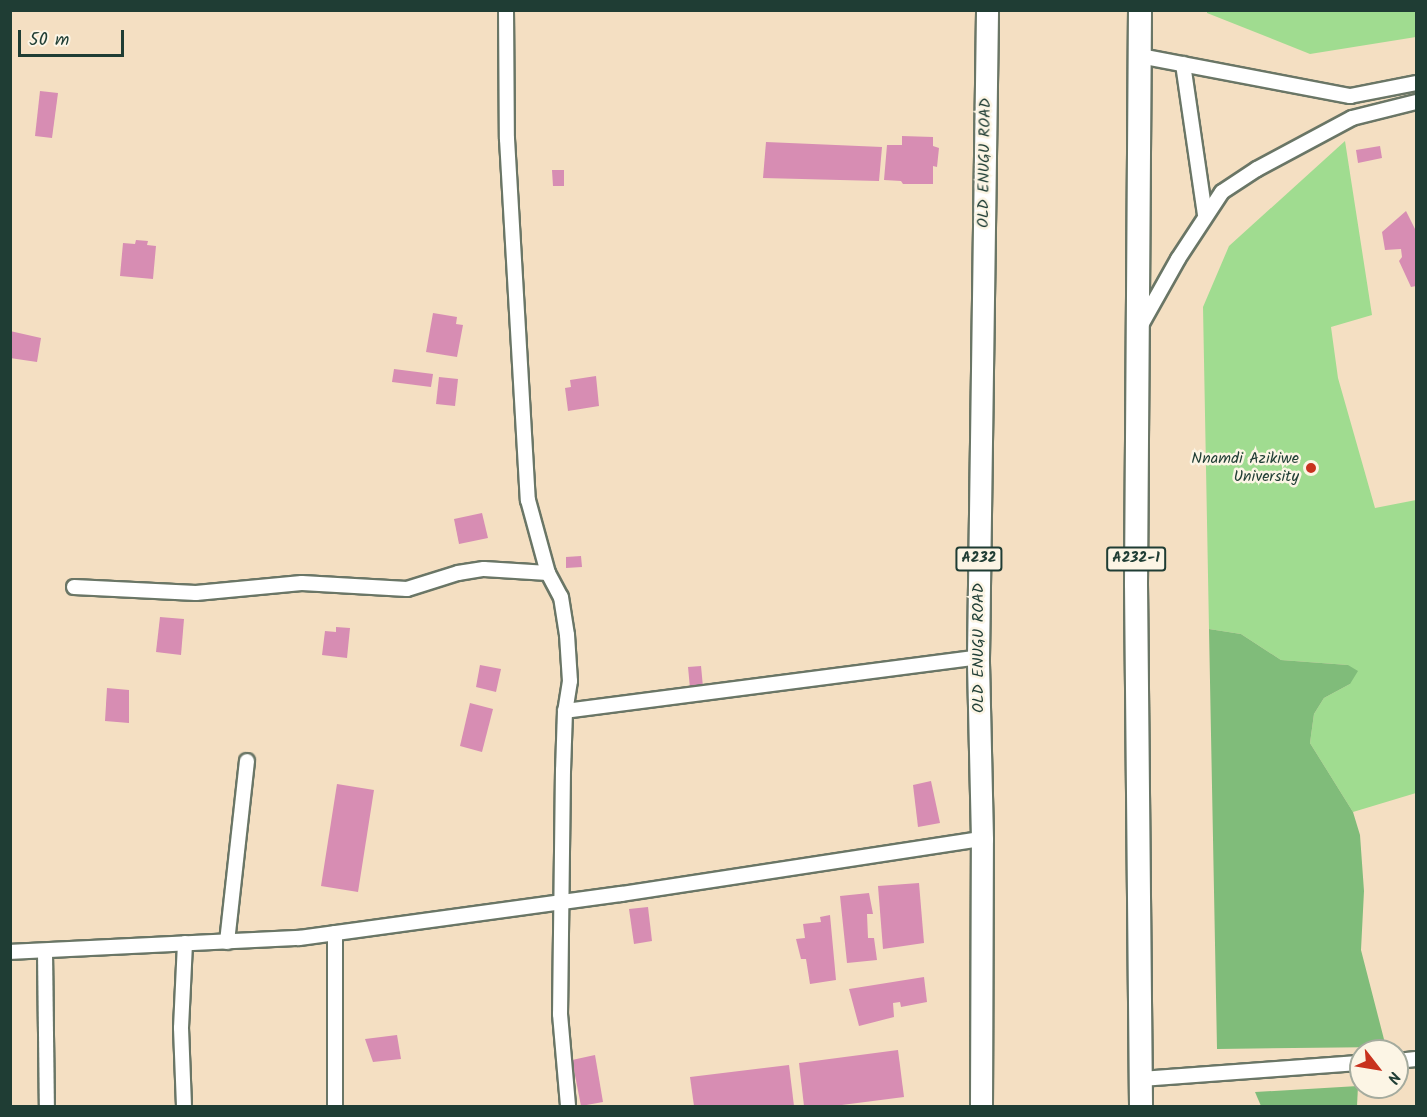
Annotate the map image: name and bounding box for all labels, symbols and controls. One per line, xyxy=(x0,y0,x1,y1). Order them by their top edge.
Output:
scale bar xyxy=(21,18,128,56)
text: 50 m xyxy=(29,26,69,55)
street label: OLD ENUGU ROAD xyxy=(974,98,996,228)
place label: Nnamdi Azikiwe University xyxy=(1191,449,1299,487)
marker: Nnamdi Azikiwe University xyxy=(1304,461,1318,475)
road number: A232 xyxy=(955,547,1003,571)
road number: A232-1 xyxy=(1106,547,1166,571)
street label: OLD ENUGU ROAD xyxy=(969,583,989,713)
north arrow xyxy=(1349,1039,1409,1099)
text: N xyxy=(1380,1067,1406,1088)

